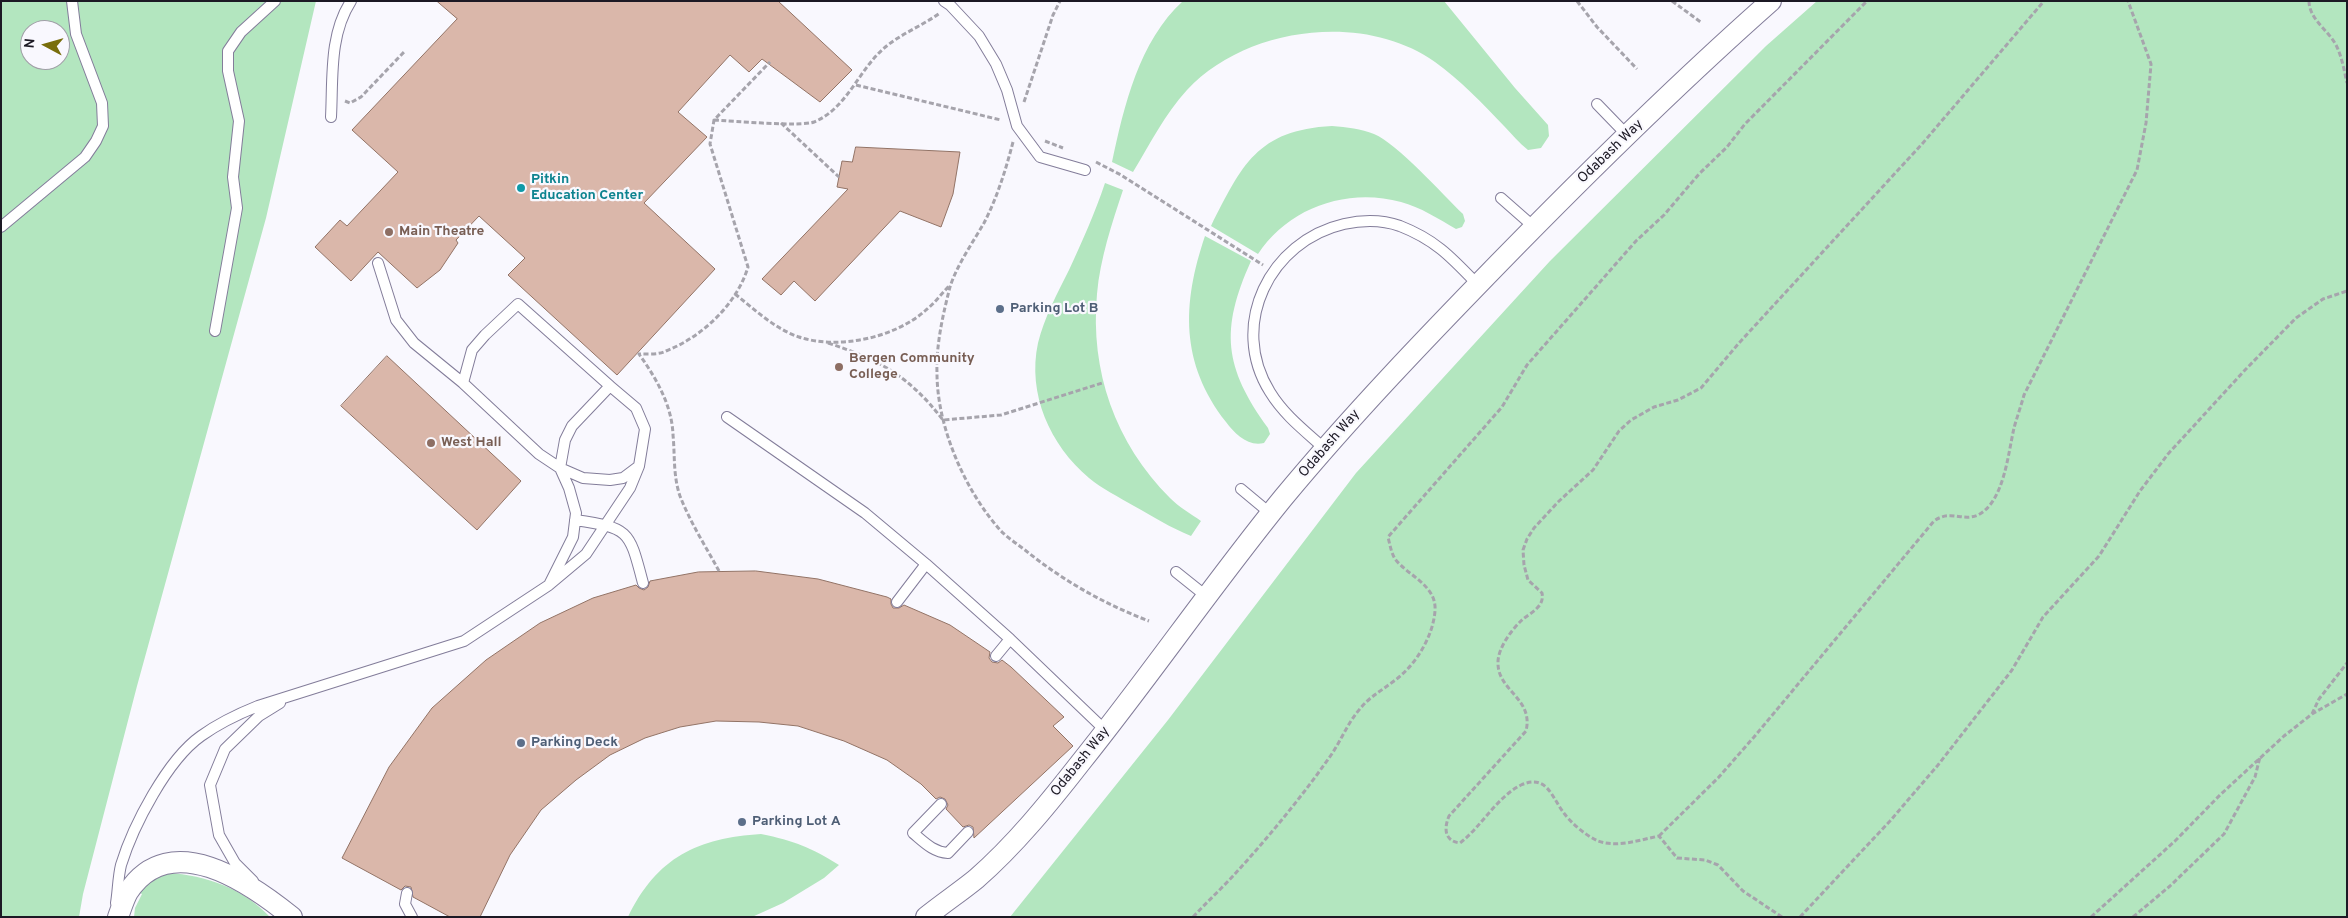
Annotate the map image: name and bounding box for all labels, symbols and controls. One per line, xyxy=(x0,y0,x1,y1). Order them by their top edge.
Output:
north arrow xyxy=(20,20,70,70)
text: N xyxy=(22,38,40,49)
street label: Odabash Way xyxy=(1575,117,1647,187)
place label: Pitkin Education Center xyxy=(531,172,643,204)
marker: Pitkin Education Center xyxy=(515,182,527,194)
place label: Main Theatre xyxy=(399,224,484,240)
marker: Main Theatre xyxy=(383,226,395,238)
place label: Parking Lot B xyxy=(1010,301,1098,317)
marker: Parking Lot B xyxy=(994,303,1006,315)
place label: Bergen Community College xyxy=(849,351,975,384)
marker: Bergen Community College xyxy=(833,361,845,373)
street label: Odabash Way xyxy=(1296,407,1364,481)
place label: West Hall xyxy=(441,435,502,451)
marker: West Hall xyxy=(425,437,437,449)
street label: Odabash Way xyxy=(1048,724,1114,800)
place label: Parking Deck xyxy=(531,735,618,751)
marker: Parking Deck xyxy=(515,737,527,749)
place label: Parking Lot A xyxy=(752,814,841,830)
marker: Parking Lot A xyxy=(736,816,748,828)

